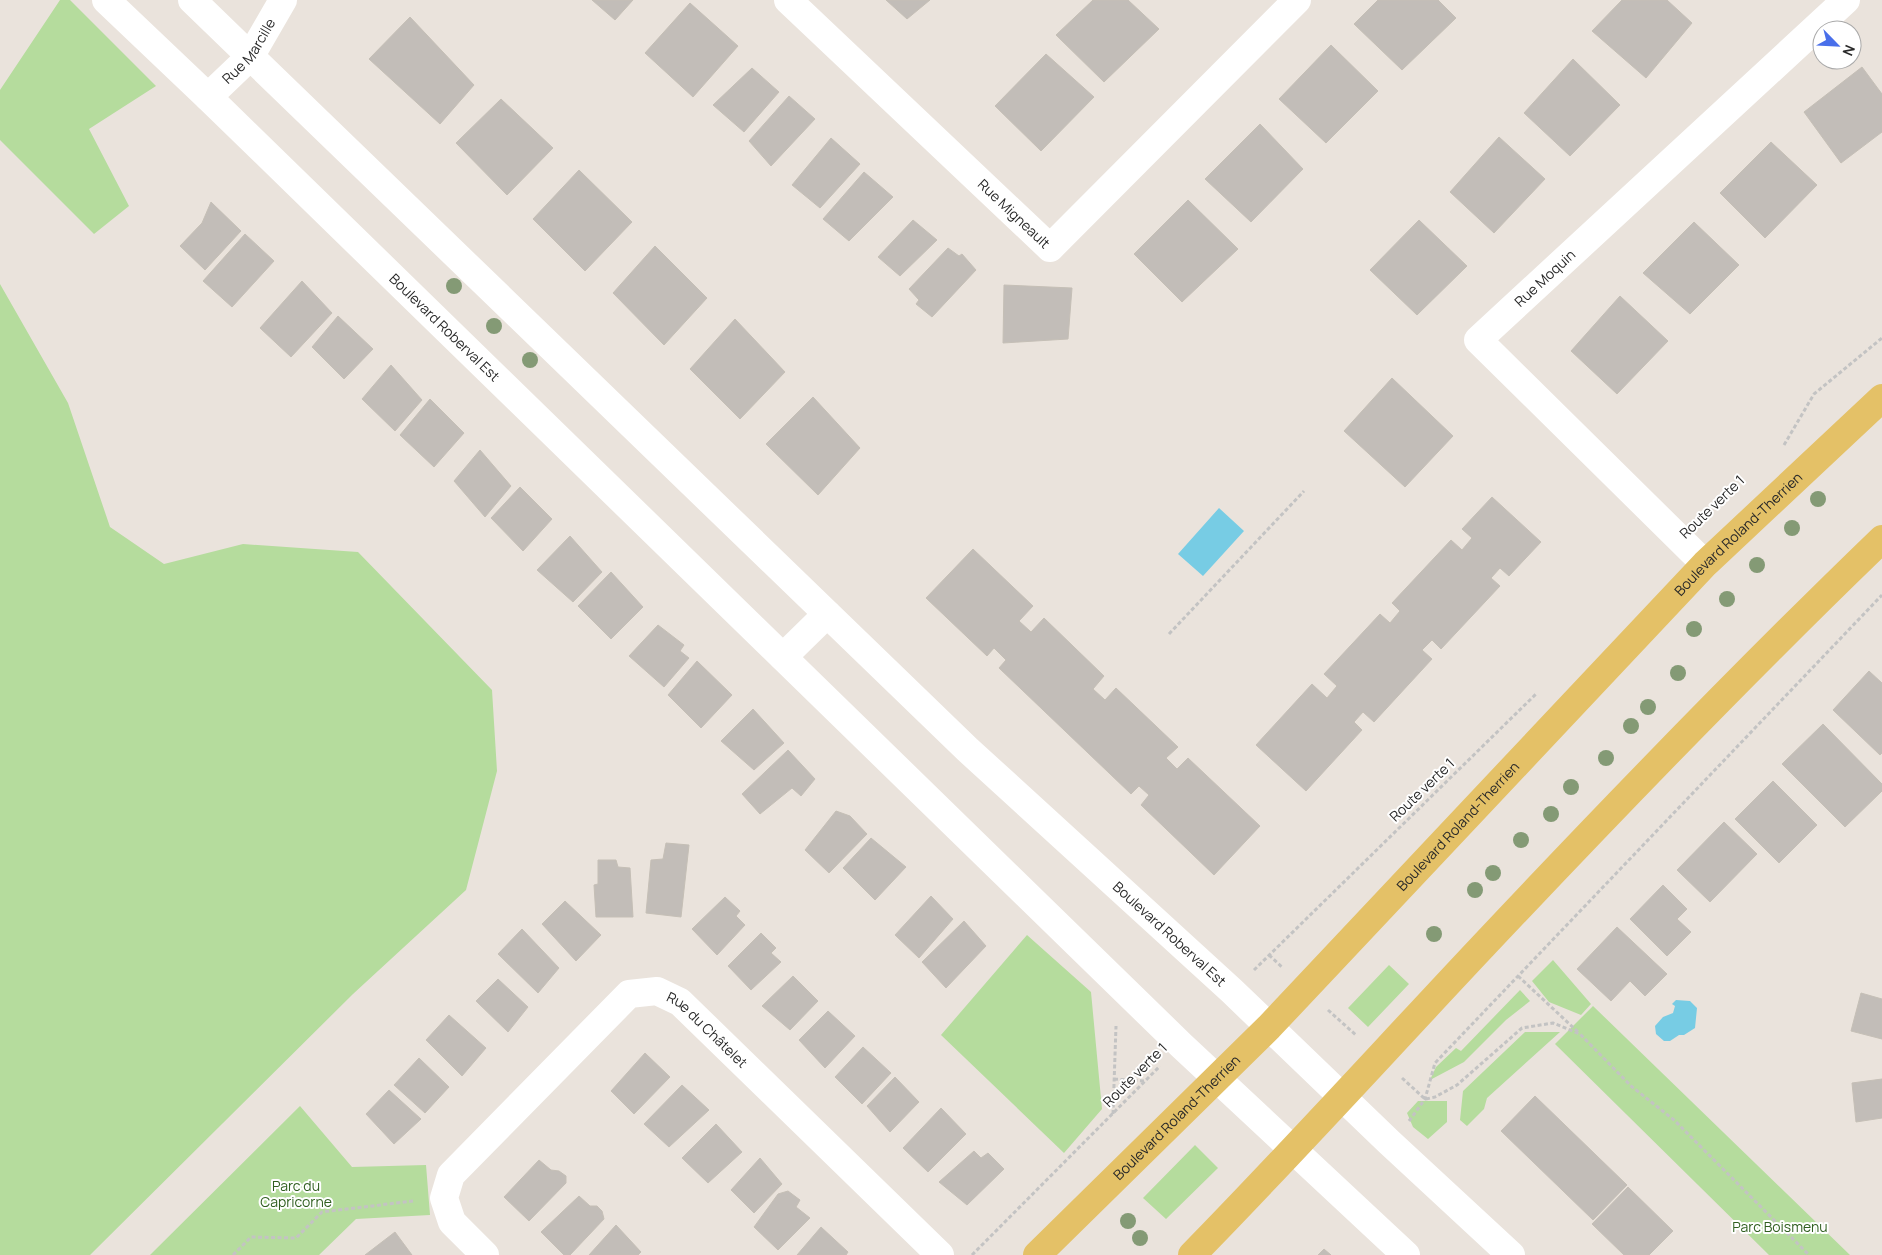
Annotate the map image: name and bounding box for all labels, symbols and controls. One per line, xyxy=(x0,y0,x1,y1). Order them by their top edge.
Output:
street label: Rue Marcille xyxy=(218,15,279,88)
north arrow xyxy=(1812,20,1862,70)
text: N xyxy=(1839,42,1860,59)
street label: Rue Migneault xyxy=(974,175,1055,253)
street label: Rue Moquin xyxy=(1510,245,1579,311)
street label: Boulevard Roberval Est xyxy=(386,269,504,386)
street label: Boulevard Roland-Therrien xyxy=(1670,468,1806,600)
street label: Route verte 1 xyxy=(1675,471,1748,543)
street label: Route verte 1 xyxy=(1385,754,1458,826)
street label: Boulevard Roland-Therrien xyxy=(1392,757,1523,895)
street label: Boulevard Roberval Est xyxy=(1109,877,1231,990)
street label: Rue du Châtelet xyxy=(664,987,752,1072)
street label: Route verte 1 xyxy=(1098,1038,1171,1111)
street label: Boulevard Roland-Therrien xyxy=(1109,1051,1244,1184)
park label: Parc du Capricorne xyxy=(260,1176,332,1211)
park label: Parc Boismenu xyxy=(1732,1217,1828,1236)

